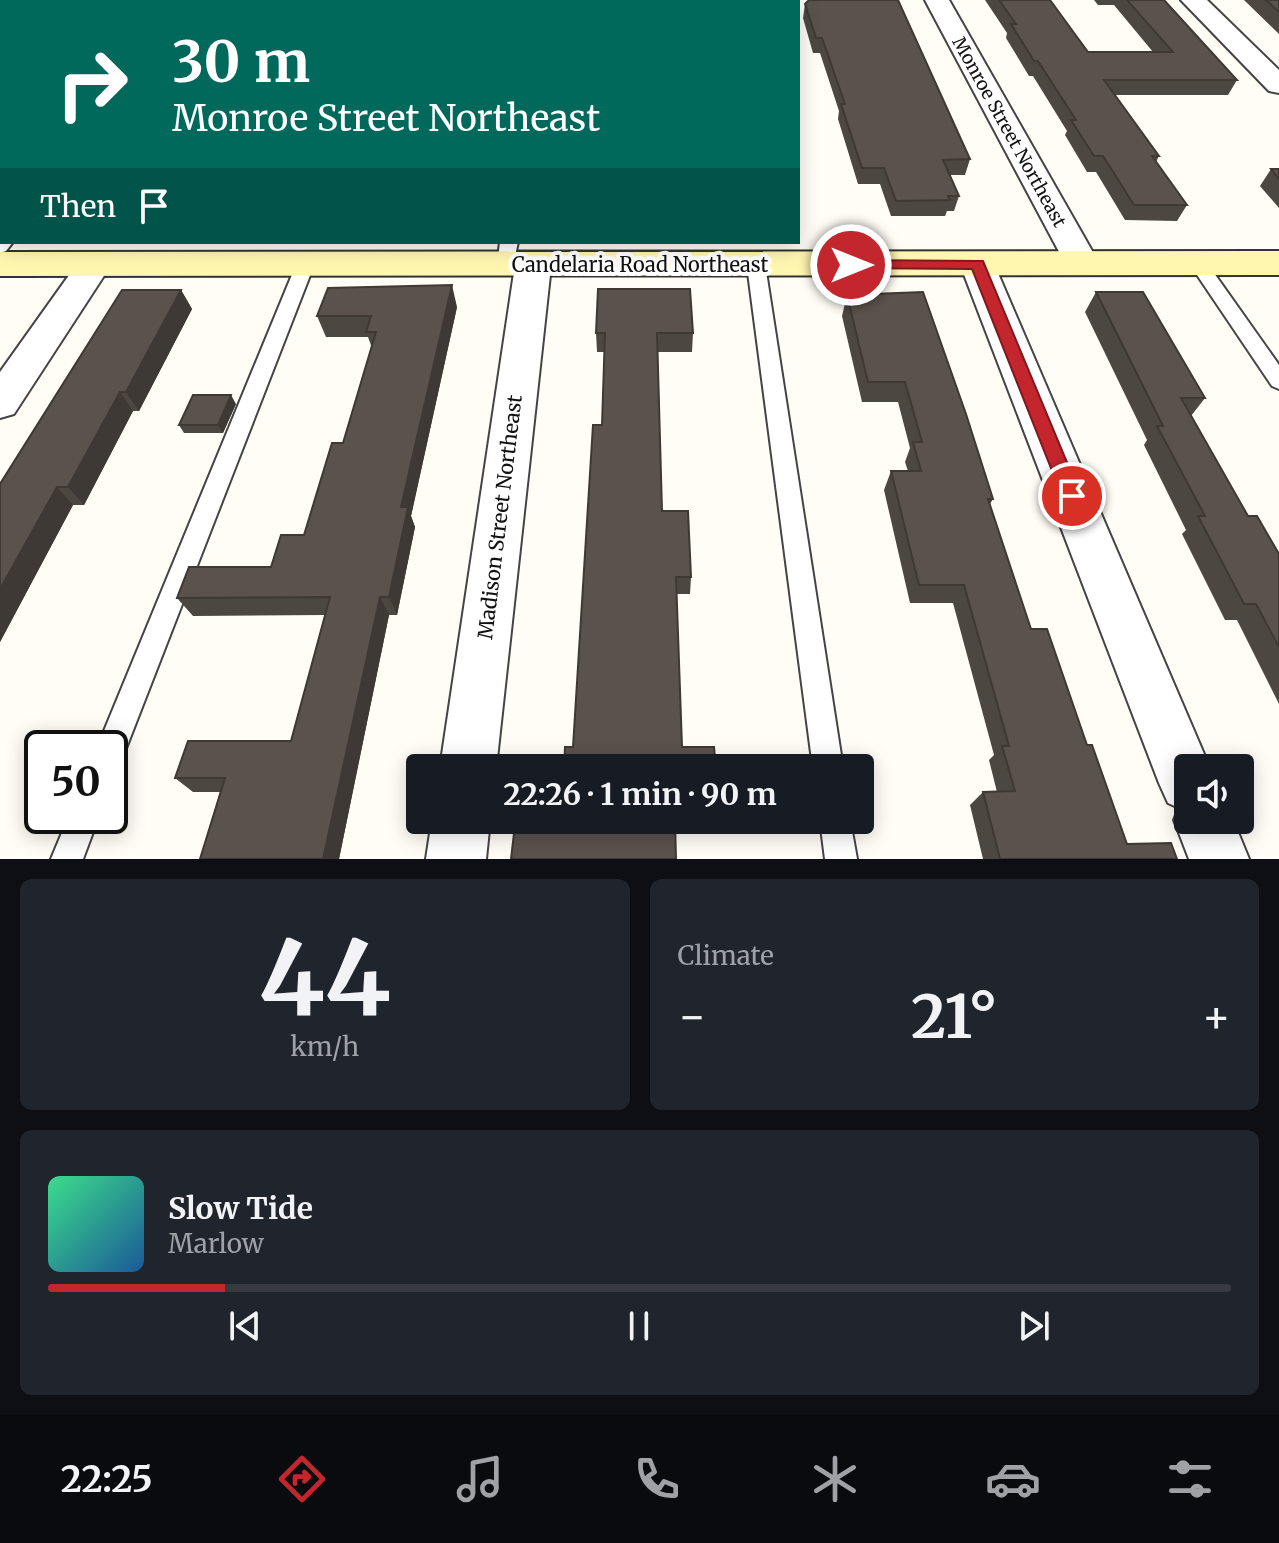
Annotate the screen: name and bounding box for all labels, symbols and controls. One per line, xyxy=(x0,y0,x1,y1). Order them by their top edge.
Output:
text: 30 m xyxy=(172,27,310,97)
icon: right xyxy=(40,32,144,136)
street label: Monroe Street Northeast xyxy=(947,33,1071,231)
text: Monroe Street Northeast xyxy=(172,96,600,141)
icon: arrive xyxy=(132,184,176,228)
text: Then xyxy=(40,187,116,225)
position arrow xyxy=(809,223,893,307)
street label: Candelaria Road Northeast xyxy=(512,252,768,277)
street label: Madison Street Northeast xyxy=(472,393,527,641)
pin xyxy=(1038,462,1106,530)
icon: arrive xyxy=(1050,474,1094,518)
speed limit sign: 50 xyxy=(24,730,128,834)
map controls xyxy=(1174,754,1254,834)
button: sound xyxy=(1174,754,1254,834)
text: 22:26 · 1 min · 90 m xyxy=(503,775,777,813)
text: 44 xyxy=(259,913,391,1043)
text: Climate xyxy=(678,939,774,972)
text: 21° xyxy=(911,979,998,1054)
text: − xyxy=(678,989,707,1044)
text: + xyxy=(1202,989,1231,1044)
text: km/h xyxy=(290,1030,359,1063)
text: Slow Tide xyxy=(168,1189,313,1227)
text: Marlow xyxy=(168,1227,264,1260)
icon: previous xyxy=(223,1304,267,1348)
icon: pause xyxy=(617,1304,661,1348)
icon: next xyxy=(1012,1304,1056,1348)
icon: directions xyxy=(274,1451,330,1507)
icon: music xyxy=(452,1451,508,1507)
icon: phone xyxy=(629,1451,685,1507)
icon: climate xyxy=(807,1451,863,1507)
icon: car xyxy=(985,1451,1041,1507)
icon: filters xyxy=(1162,1451,1218,1507)
text: 22:25 xyxy=(61,1457,153,1502)

